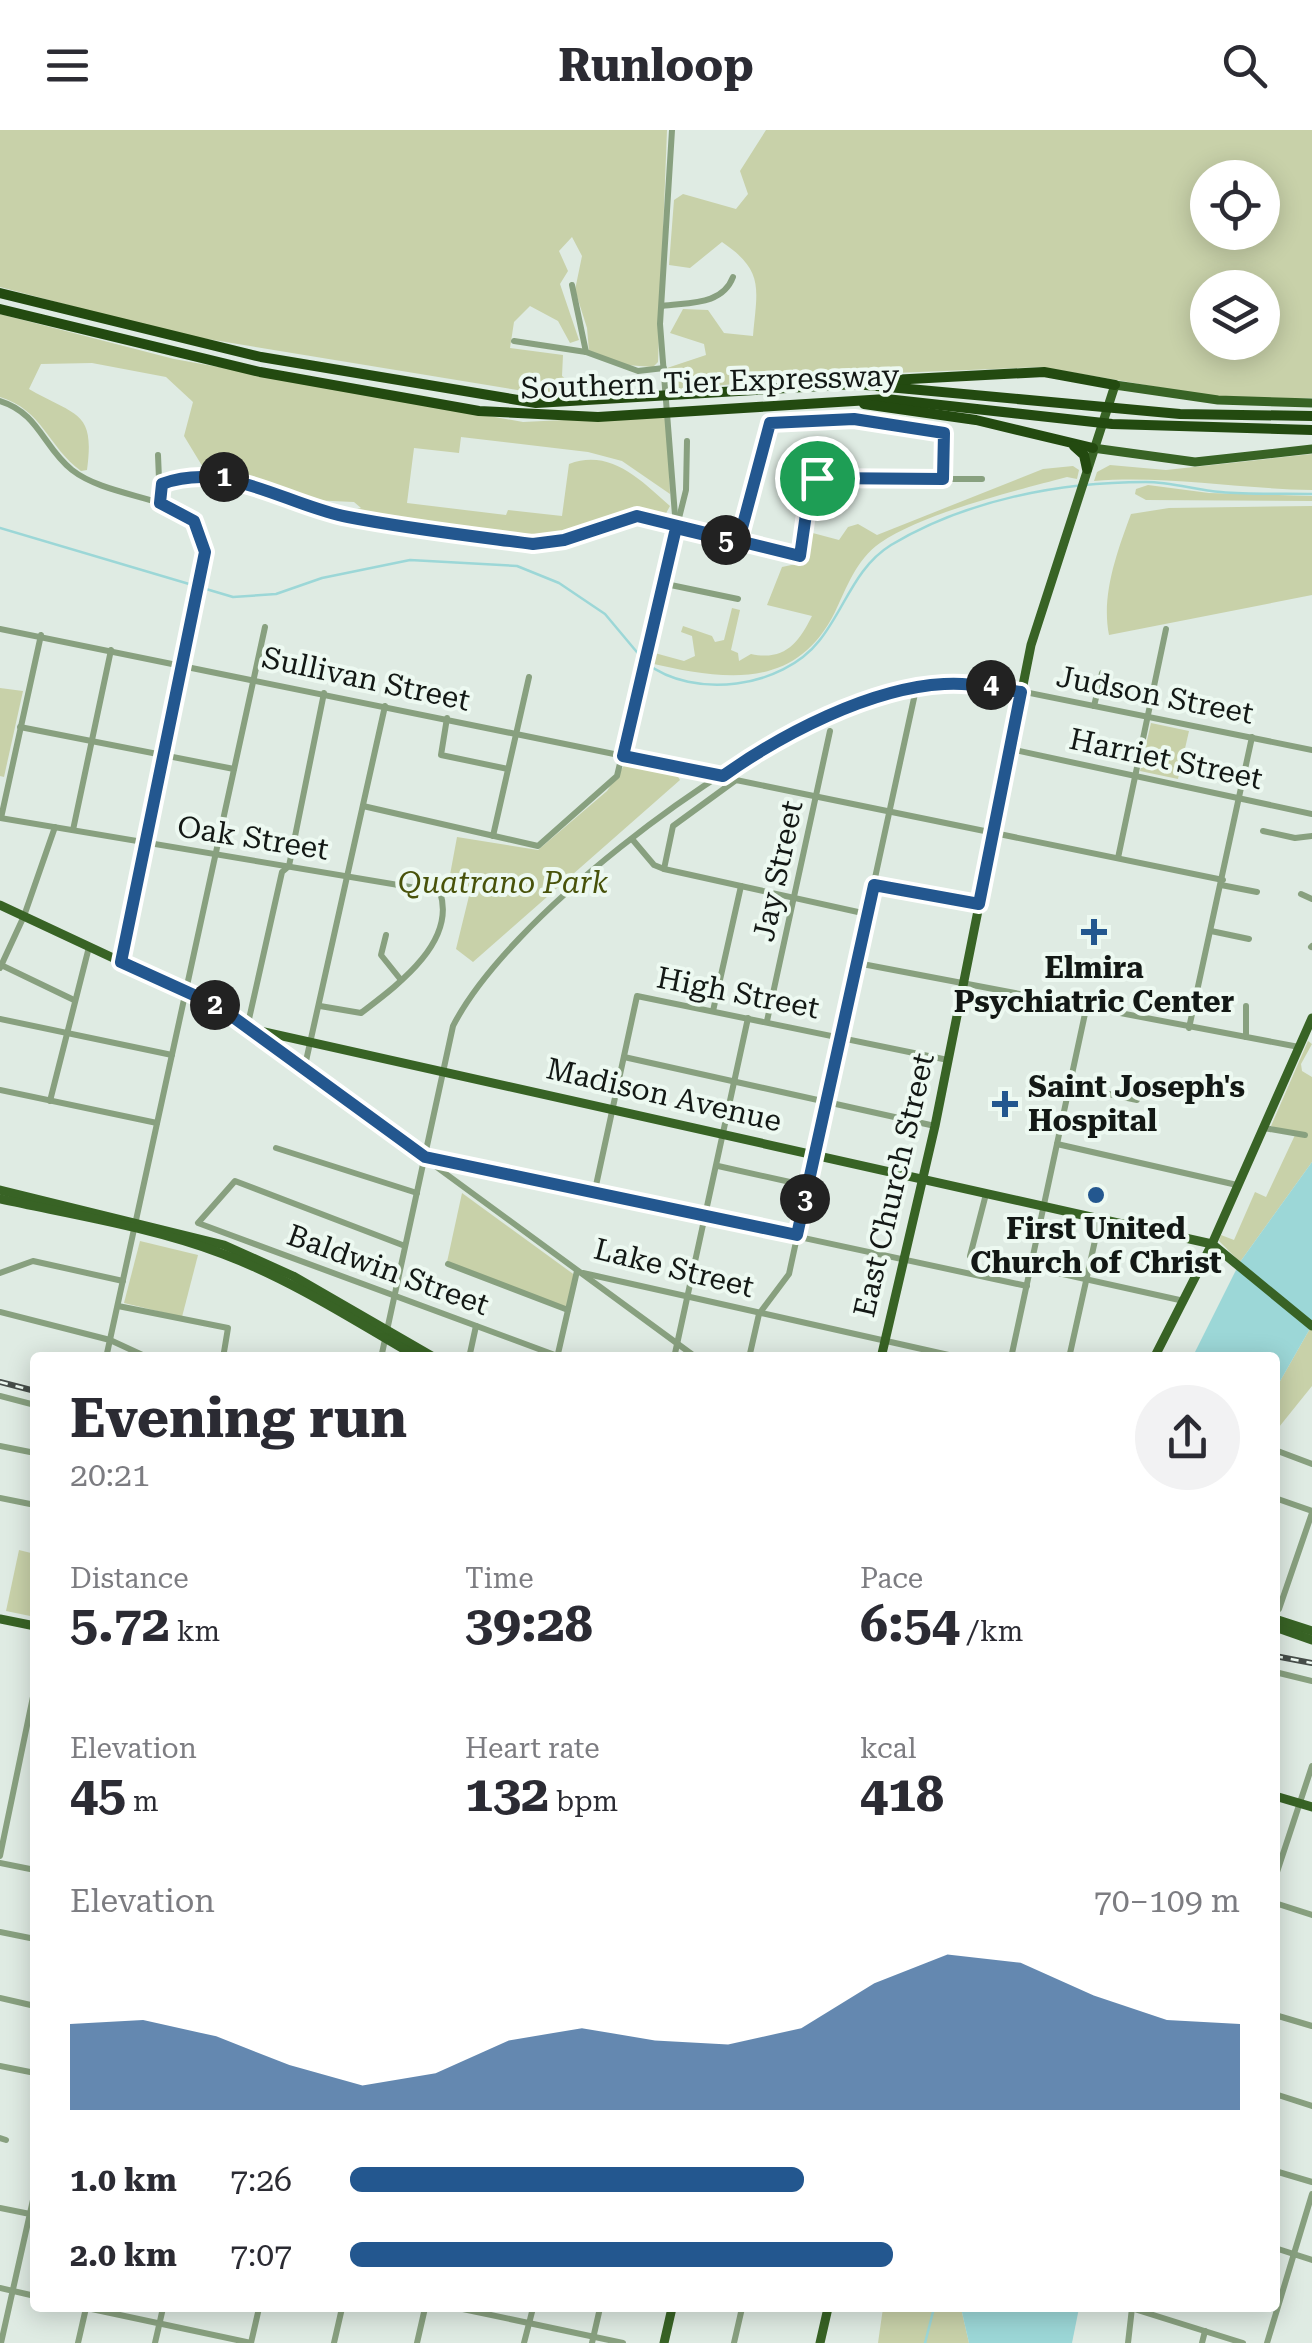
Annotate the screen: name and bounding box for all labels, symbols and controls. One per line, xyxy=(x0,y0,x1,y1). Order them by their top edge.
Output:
icon: menu xyxy=(40,38,95,93)
icon: search xyxy=(1217,38,1272,93)
text: Runloop xyxy=(558,39,754,92)
map controls xyxy=(1190,160,1280,360)
button: locate xyxy=(1190,160,1280,250)
button: layers xyxy=(1190,270,1280,360)
street label: Southern Tier Expressway xyxy=(520,357,900,406)
pin xyxy=(775,436,860,521)
icon: arrive xyxy=(790,451,845,506)
pin: 1 xyxy=(199,452,249,502)
text: 1 xyxy=(216,460,232,493)
pin: 5 xyxy=(701,515,751,565)
text: 5 xyxy=(718,523,734,556)
street label: Sullivan Street xyxy=(259,639,473,718)
street label: Judson Street xyxy=(1054,658,1257,731)
pin: 4 xyxy=(966,660,1016,710)
text: 4 xyxy=(983,668,999,701)
street label: Harriet Street xyxy=(1066,721,1266,796)
street label: Jay Street xyxy=(746,797,810,945)
street label: Oak Street xyxy=(175,808,331,867)
park label: Quatrano Park xyxy=(398,865,609,900)
marker: Elmira Psychiatric Center xyxy=(1081,919,1107,945)
place label: Elmira Psychiatric Center xyxy=(954,950,1234,1019)
street label: High Street xyxy=(654,960,822,1025)
pin: 2 xyxy=(190,980,240,1030)
text: 2 xyxy=(207,988,223,1021)
street label: Madison Avenue xyxy=(543,1050,785,1139)
street label: East Church Street xyxy=(846,1050,941,1320)
place label: Saint Joseph's Hospital xyxy=(1028,1069,1245,1138)
marker: Saint Joseph's Hospital xyxy=(992,1091,1018,1117)
pin: 3 xyxy=(780,1174,830,1224)
text: 3 xyxy=(797,1182,813,1215)
marker: First United Church of Christ xyxy=(1085,1184,1107,1206)
place label: First United Church of Christ xyxy=(970,1211,1222,1280)
street label: Baldwin Street xyxy=(283,1217,494,1322)
street label: Lake Street xyxy=(591,1231,758,1304)
button: share xyxy=(1135,1385,1240,1490)
text: Evening run xyxy=(70,1386,407,1450)
text: 20:21 xyxy=(70,1456,150,1494)
text: Distance xyxy=(70,1562,189,1595)
text: Time xyxy=(465,1562,534,1595)
text: Pace xyxy=(860,1562,923,1595)
text: 5.72 xyxy=(70,1595,170,1653)
text: 39:28 xyxy=(465,1595,593,1653)
text: 6:54 xyxy=(860,1595,960,1653)
text: km xyxy=(170,1615,220,1648)
text: /km xyxy=(960,1615,1023,1648)
text: Elevation xyxy=(70,1732,197,1765)
text: Heart rate xyxy=(465,1732,600,1765)
text: kcal xyxy=(860,1732,916,1765)
text: 45 xyxy=(70,1765,126,1823)
text: 132 xyxy=(465,1765,549,1823)
text: 418 xyxy=(860,1765,944,1823)
text: m xyxy=(126,1785,159,1818)
text: bpm xyxy=(549,1785,618,1818)
text: Elevation xyxy=(70,1882,215,1920)
text: 70–109 m xyxy=(1094,1882,1240,1920)
text: 1.0 km xyxy=(70,2161,177,2199)
text: 7:26 xyxy=(230,2161,292,2199)
text: 2.0 km xyxy=(70,2236,177,2274)
text: 7:07 xyxy=(230,2236,292,2274)

